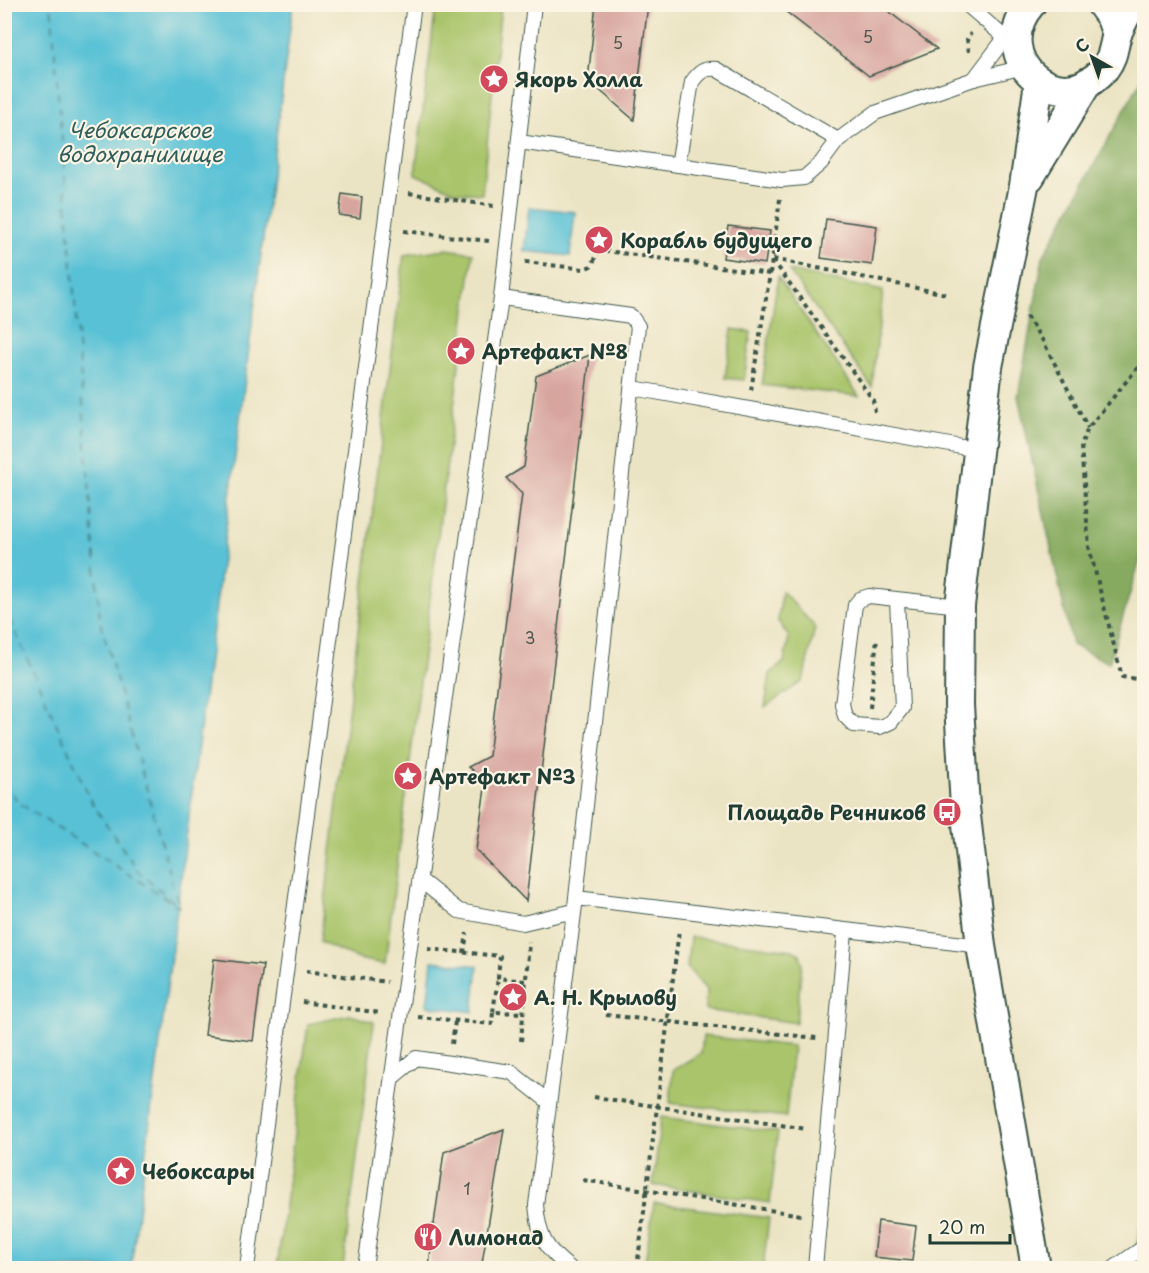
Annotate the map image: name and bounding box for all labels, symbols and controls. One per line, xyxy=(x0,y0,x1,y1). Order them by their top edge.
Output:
house number: 5 xyxy=(863,24,873,48)
north arrow xyxy=(1062,27,1122,87)
house number: 5 xyxy=(613,30,623,54)
text: С xyxy=(1069,32,1094,58)
place icon: Якорь Холла xyxy=(478,63,510,95)
place label: Якорь Холла xyxy=(515,64,643,94)
water label: Чебоксарское водохранилище xyxy=(57,113,224,169)
place icon: Корабль будущего xyxy=(583,224,615,256)
place label: Корабль будущего xyxy=(620,225,813,255)
place icon: Артефакт №8 xyxy=(445,335,477,367)
place label: Артефакт №8 xyxy=(482,336,628,366)
house number: 3 xyxy=(525,625,535,649)
place icon: Артефакт №3 xyxy=(392,760,424,792)
place label: Артефакт №3 xyxy=(429,761,576,791)
bus stop icon: Площадь Речников xyxy=(931,796,963,828)
place label: Площадь Речников xyxy=(728,797,926,827)
place icon: А. Н. Крылову xyxy=(497,981,529,1013)
place label: А. Н. Крылову xyxy=(534,982,677,1012)
place icon: Чебоксары xyxy=(105,1155,137,1187)
place label: Чебоксары xyxy=(142,1156,255,1186)
house number: 1 xyxy=(463,1176,471,1200)
scale bar xyxy=(930,1207,1010,1245)
text: 20 m xyxy=(939,1213,985,1240)
restaurant icon: Лимонад xyxy=(412,1221,444,1253)
place label: Лимонад xyxy=(449,1222,543,1252)

